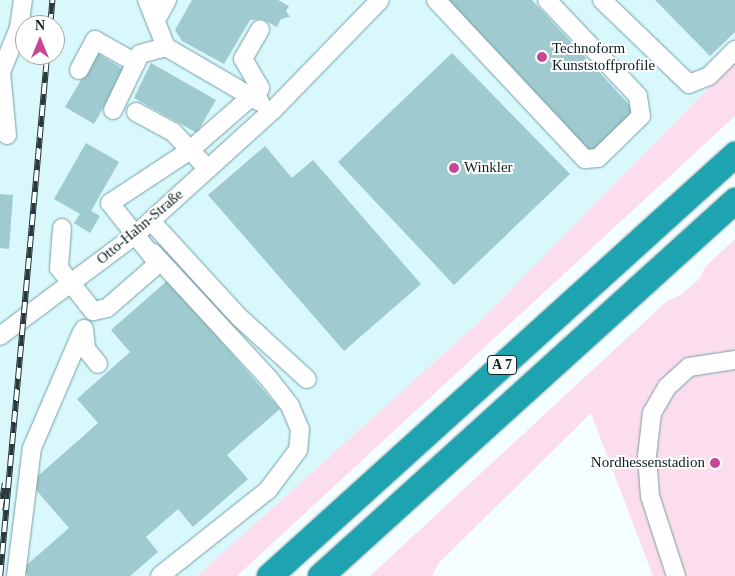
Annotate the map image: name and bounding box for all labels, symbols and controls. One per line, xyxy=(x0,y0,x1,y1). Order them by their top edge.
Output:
north arrow xyxy=(15,15,65,65)
text: N xyxy=(35,18,45,33)
place label: Technoform Kunststoffprofile xyxy=(552,39,655,74)
marker: Technoform Kunststoffprofile xyxy=(536,51,548,63)
place label: Winkler xyxy=(464,159,513,177)
marker: Winkler xyxy=(448,162,460,174)
street label: Otto-Hahn-Straße xyxy=(93,186,187,268)
road number: A 7 xyxy=(486,354,518,376)
place label: Nordhessenstadion xyxy=(591,454,705,472)
marker: Nordhessenstadion xyxy=(709,457,721,469)

